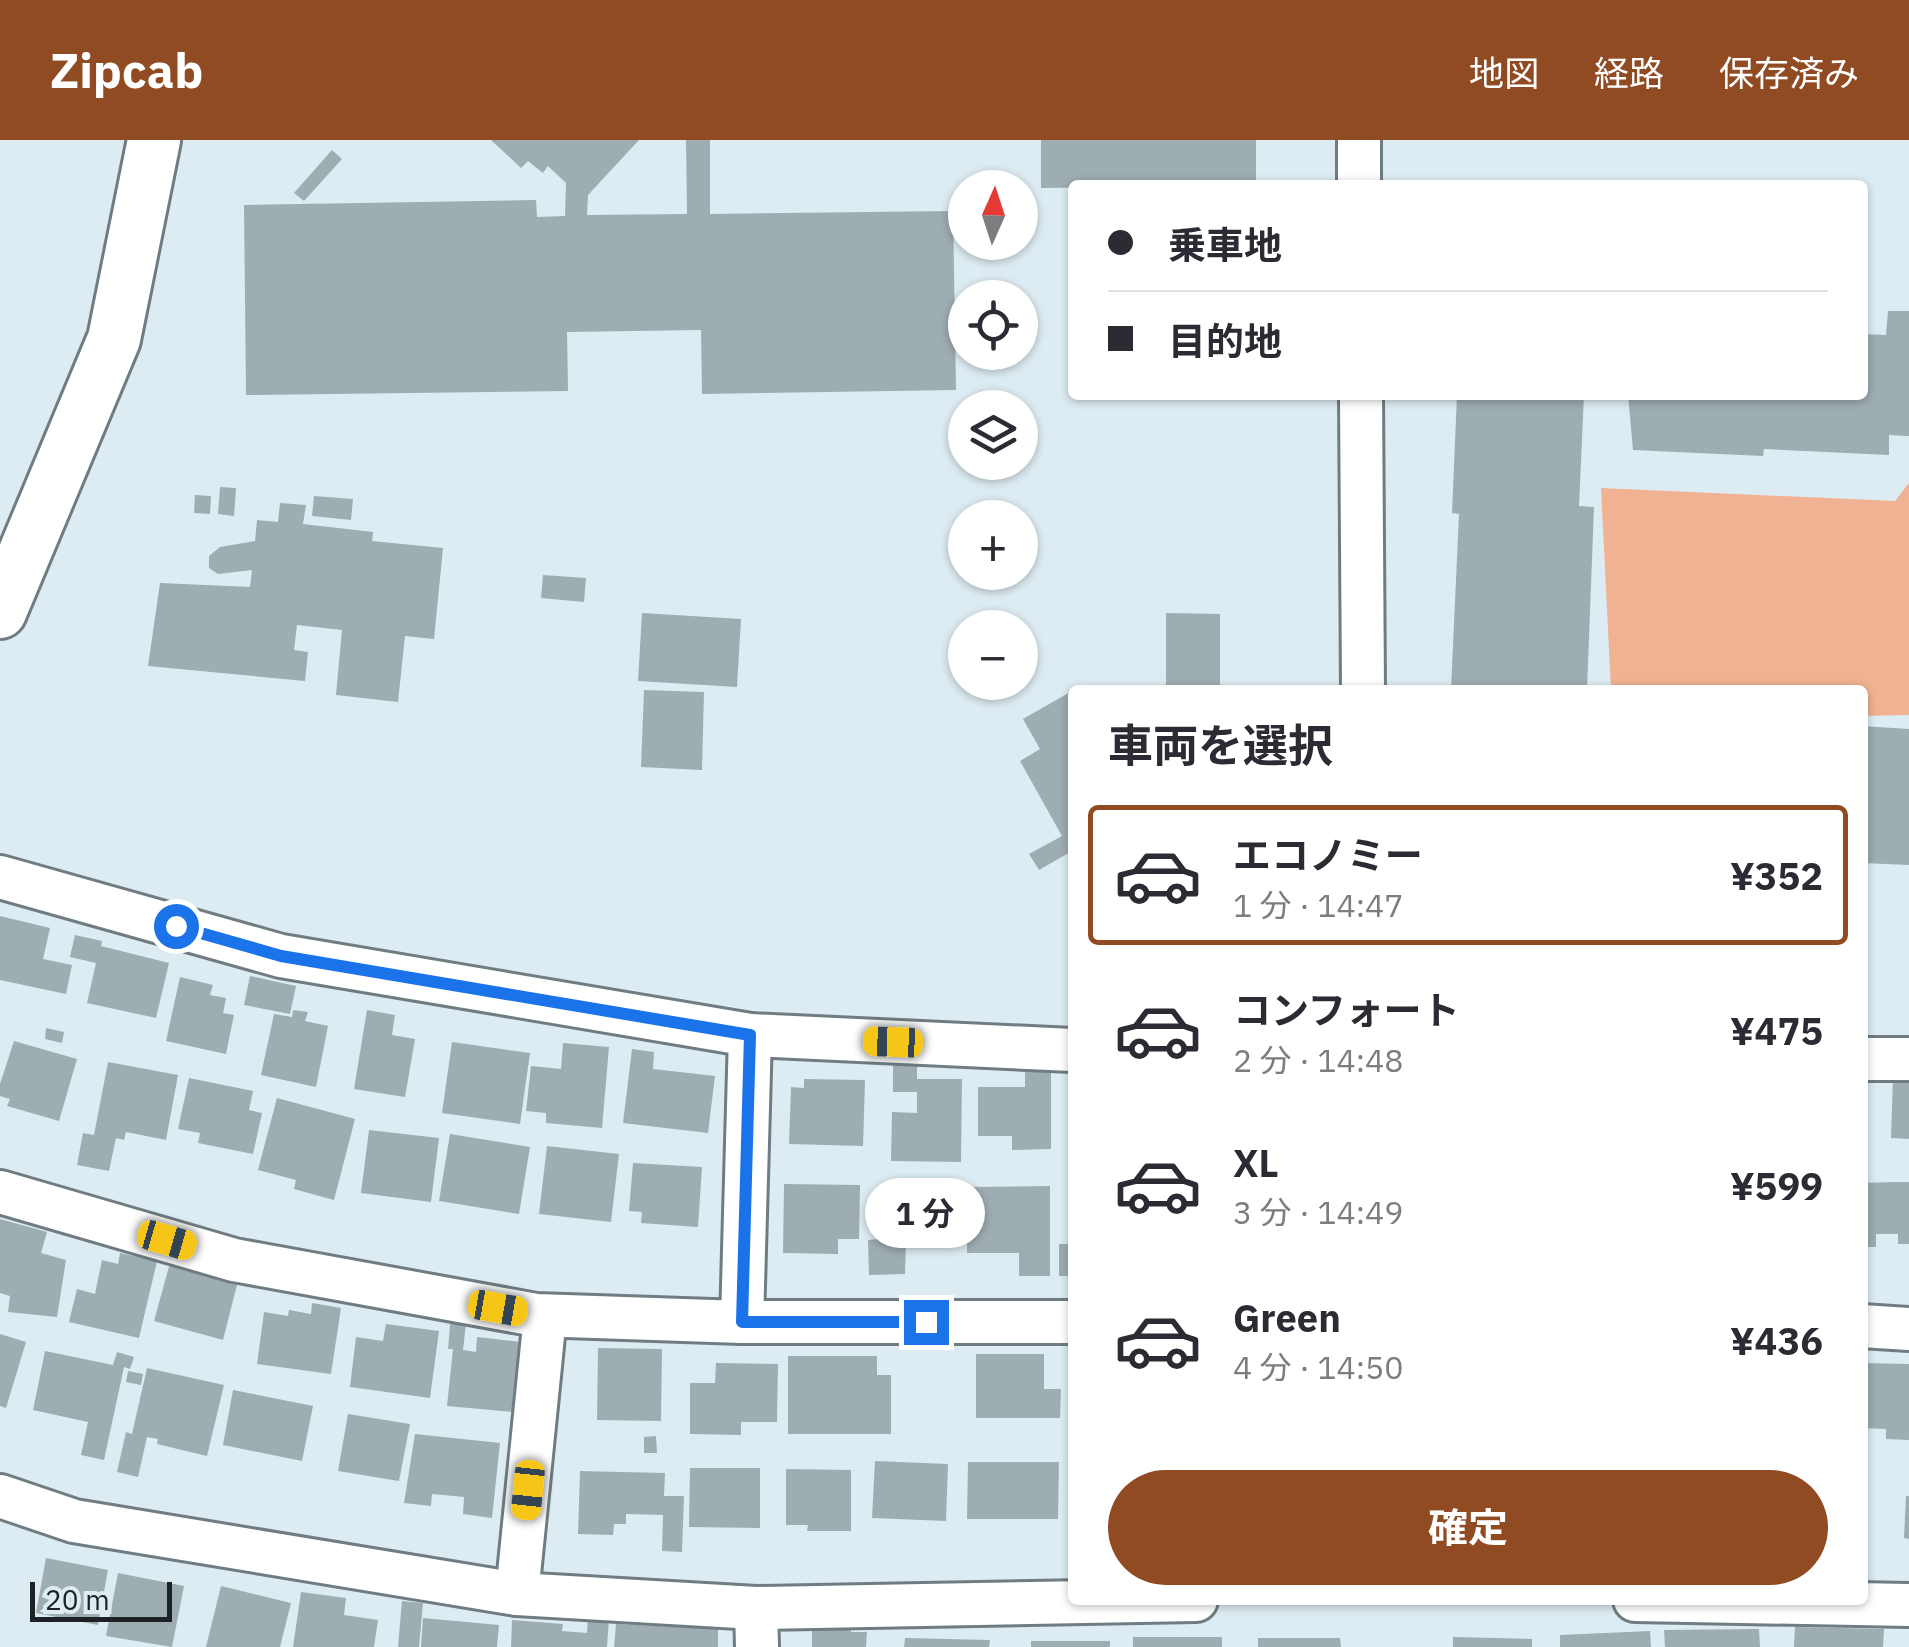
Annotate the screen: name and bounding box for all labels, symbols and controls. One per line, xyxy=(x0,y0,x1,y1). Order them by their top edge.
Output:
text: Zipcab xyxy=(50,39,203,101)
text: 地図 xyxy=(1469,50,1539,96)
text: 経路 xyxy=(1594,50,1664,96)
text: 保存済み xyxy=(1719,50,1859,96)
north arrow xyxy=(948,170,1038,260)
map controls xyxy=(948,170,1038,700)
text: 乗車地 xyxy=(1168,220,1282,269)
button: locate xyxy=(948,280,1038,370)
text: 目的地 xyxy=(1168,316,1282,365)
button: layers xyxy=(948,390,1038,480)
button: + xyxy=(948,500,1038,590)
button: − xyxy=(948,610,1038,700)
text: 車両を選択 xyxy=(1108,716,1333,774)
icon: car xyxy=(1113,830,1203,920)
text: エコノミー xyxy=(1233,830,1423,879)
text: ¥352 xyxy=(1730,851,1823,900)
text: 1 分 · 14:47 xyxy=(1233,884,1403,926)
route start xyxy=(154,904,199,949)
icon: car xyxy=(1113,985,1203,1075)
text: コンフォート xyxy=(1233,985,1460,1034)
text: ¥475 xyxy=(1730,1006,1823,1055)
car xyxy=(862,1026,924,1058)
text: 2 分 · 14:48 xyxy=(1233,1039,1403,1081)
text: XL xyxy=(1233,1138,1279,1187)
icon: car xyxy=(1113,1140,1203,1230)
text: ¥599 xyxy=(1730,1161,1823,1210)
callout: 1 分 xyxy=(866,1177,986,1247)
text: 3 分 · 14:49 xyxy=(1233,1191,1403,1233)
text: 1 分 xyxy=(896,1192,954,1234)
car xyxy=(134,1217,200,1263)
car xyxy=(466,1288,530,1328)
text: Green xyxy=(1233,1293,1341,1342)
icon: car xyxy=(1113,1295,1203,1385)
route end xyxy=(904,1300,949,1345)
text: ¥436 xyxy=(1730,1316,1823,1365)
text: 4 分 · 14:50 xyxy=(1233,1346,1403,1388)
car xyxy=(510,1459,546,1521)
button: 確定 xyxy=(1108,1470,1828,1585)
scale bar xyxy=(30,1577,172,1622)
text: 20 m xyxy=(45,1581,110,1618)

